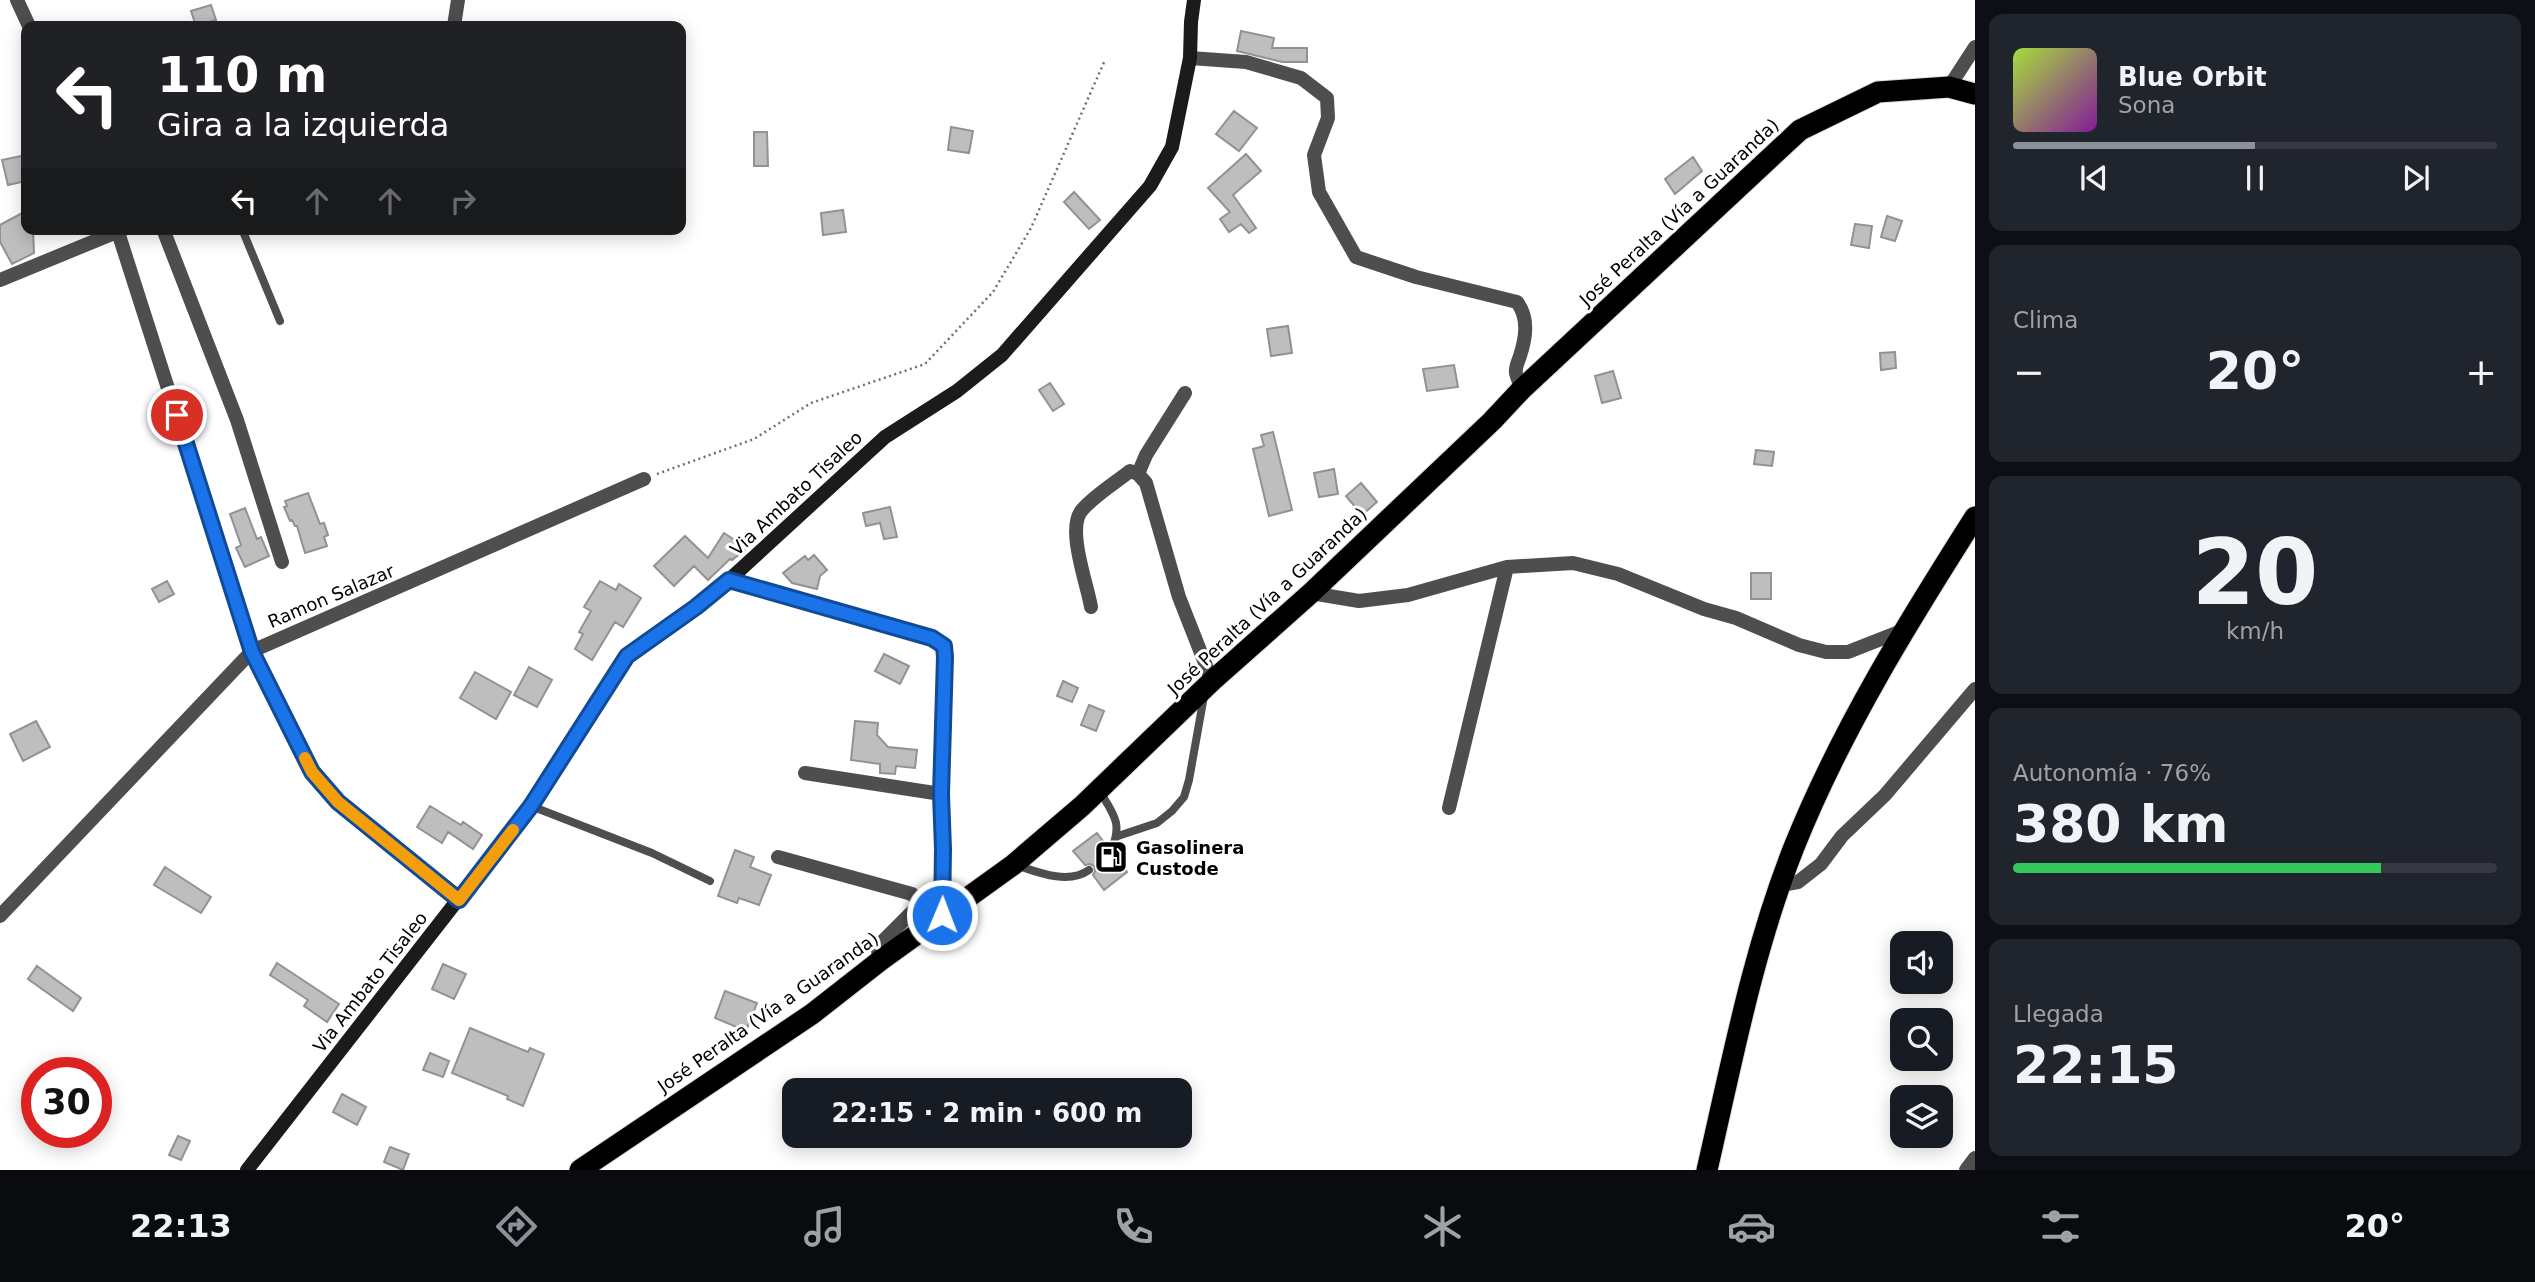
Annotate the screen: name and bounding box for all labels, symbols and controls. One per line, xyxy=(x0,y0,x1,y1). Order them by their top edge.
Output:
text: 110 m xyxy=(157,47,327,104)
icon: left xyxy=(42,49,133,140)
text: Blue Orbit xyxy=(2118,62,2267,92)
text: Sona xyxy=(2118,92,2175,118)
text: Gira a la izquierda xyxy=(157,106,449,144)
street label: José Peralta (Vía a Guaranda) xyxy=(1574,114,1783,311)
icon: previous xyxy=(2075,159,2113,197)
icon: pause xyxy=(2236,159,2274,197)
icon: next xyxy=(2397,159,2435,197)
icon: left xyxy=(225,182,263,220)
icon: ahead xyxy=(298,182,336,220)
icon: ahead xyxy=(371,182,409,220)
icon: right xyxy=(444,182,482,220)
text: Clima xyxy=(2013,307,2078,333)
text: 20° xyxy=(2206,341,2304,401)
text: − xyxy=(2013,350,2045,394)
text: + xyxy=(2465,350,2497,394)
pin xyxy=(147,385,207,445)
icon: arrive xyxy=(158,396,196,434)
street label: Via Ambato Tisaleo xyxy=(726,426,866,560)
street label: José Peralta (Vía a Guaranda) xyxy=(1162,503,1371,700)
text: 20 xyxy=(2192,520,2318,625)
street label: Ramon Salazar xyxy=(265,560,398,632)
text: km/h xyxy=(2226,618,2284,644)
text: Autonomía · 76% xyxy=(2013,760,2211,786)
text: 380 km xyxy=(2013,794,2228,854)
place label: Gasolinera Custode xyxy=(1136,837,1244,879)
fuel station icon: Gasolinera Custode xyxy=(1092,838,1130,876)
position arrow xyxy=(905,878,979,952)
street label: Via Ambato Tisaleo xyxy=(309,907,431,1057)
street label: José Peralta (Vía a Guaranda) xyxy=(653,928,882,1097)
map controls xyxy=(1890,931,1953,1148)
button: sound xyxy=(1890,931,1953,994)
text: Llegada xyxy=(2013,1001,2104,1027)
button: search xyxy=(1890,1008,1953,1071)
text: 22:15 xyxy=(2013,1035,2179,1095)
speed limit sign: 30 xyxy=(21,1057,112,1148)
button: layers xyxy=(1890,1085,1953,1148)
text: 22:15 · 2 min · 600 m xyxy=(832,1098,1142,1128)
icon: directions xyxy=(492,1202,541,1251)
icon: music xyxy=(800,1202,849,1251)
icon: phone xyxy=(1109,1202,1158,1251)
icon: climate xyxy=(1418,1202,1467,1251)
icon: car xyxy=(1727,1202,1776,1251)
icon: filters xyxy=(2036,1202,2085,1251)
text: 22:13 xyxy=(130,1207,232,1245)
text: 20° xyxy=(2344,1207,2405,1245)

